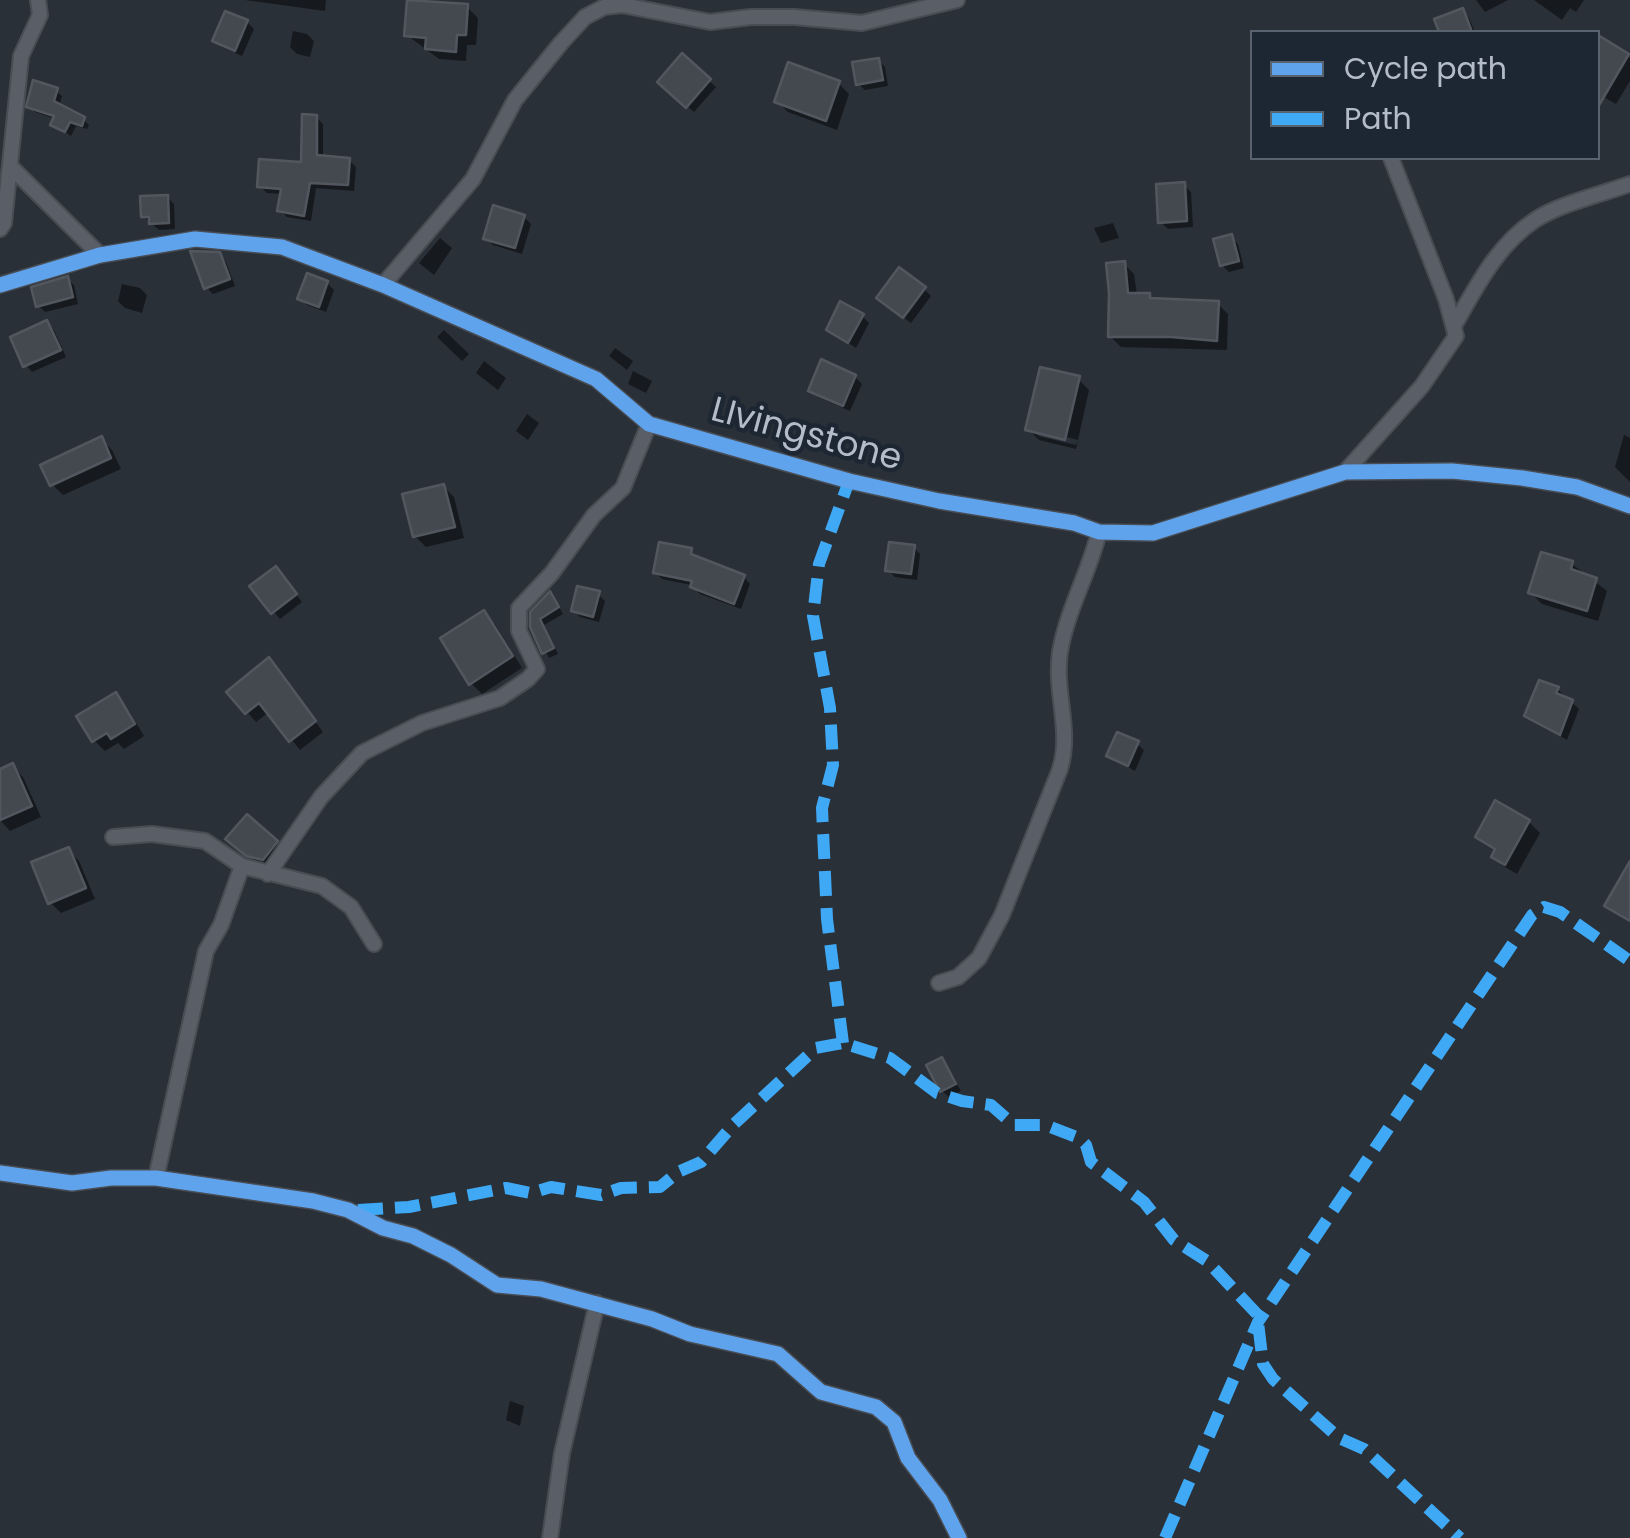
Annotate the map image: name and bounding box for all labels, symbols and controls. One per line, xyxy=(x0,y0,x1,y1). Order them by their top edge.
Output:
legend xyxy=(1250,30,1600,160)
text: Cycle path xyxy=(1344,47,1507,90)
text: Path xyxy=(1344,97,1412,140)
street label: LIvingstone xyxy=(706,390,906,482)

